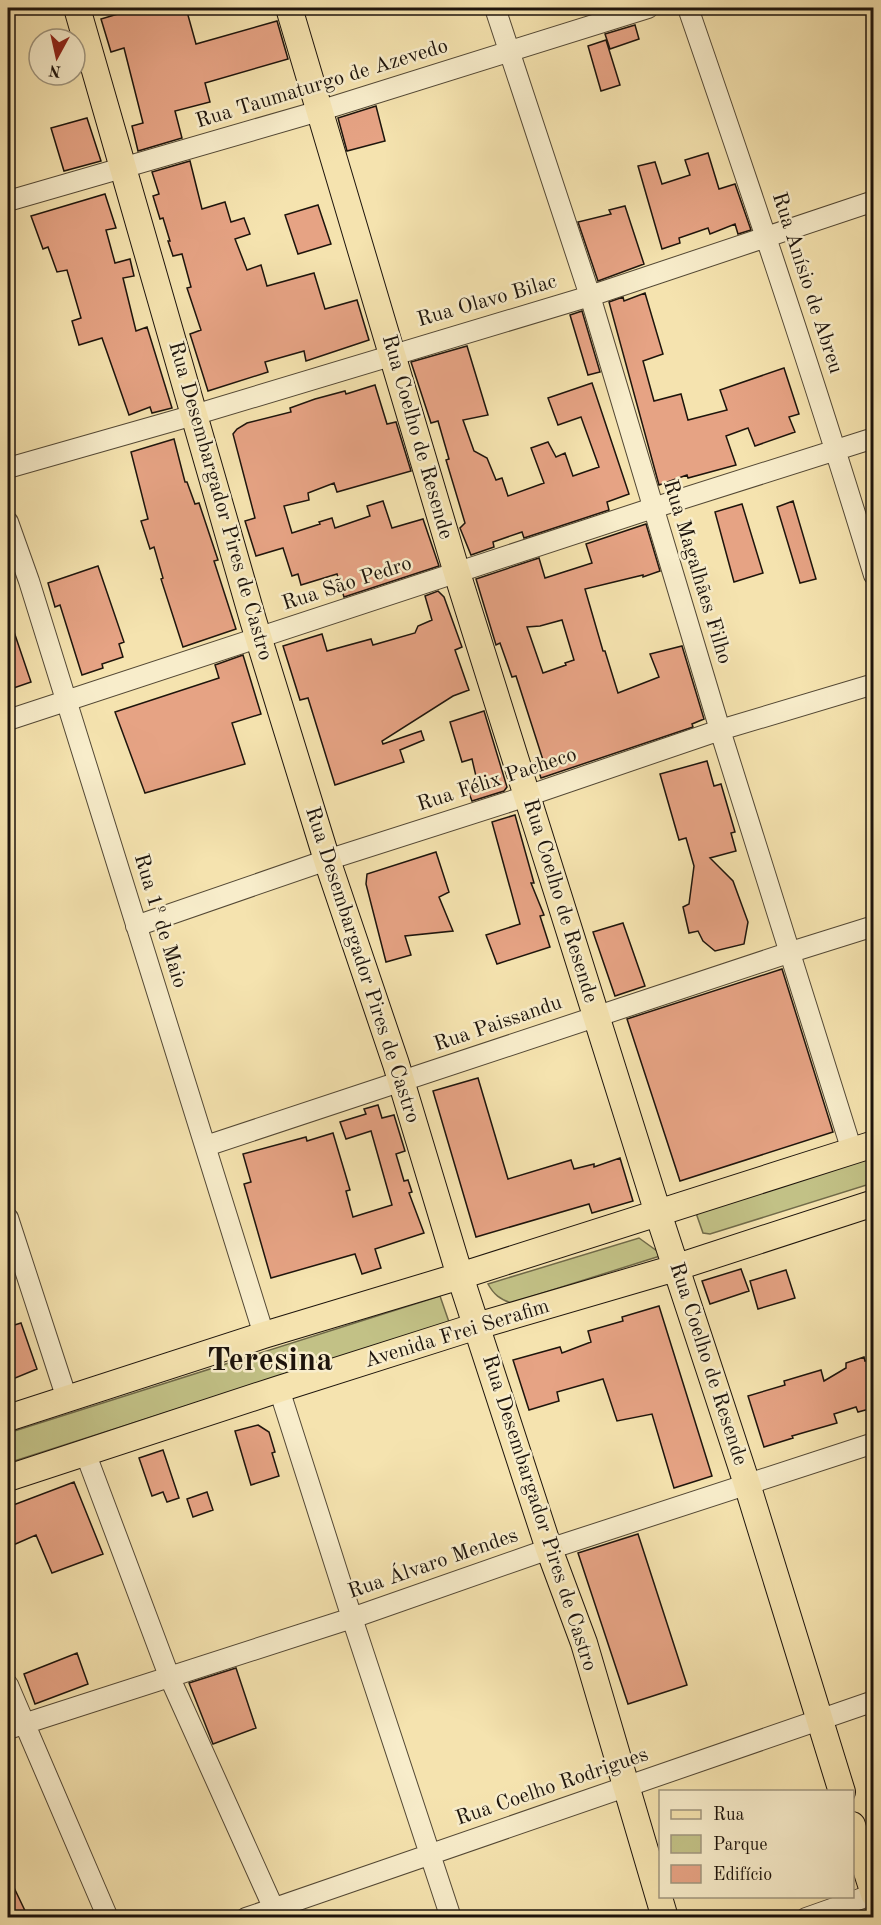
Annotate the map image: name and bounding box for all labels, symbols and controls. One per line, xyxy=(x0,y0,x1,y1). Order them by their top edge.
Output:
north arrow xyxy=(27,27,87,87)
street label: Rua Taumaturgo de Azevedo xyxy=(193,36,451,132)
text: N xyxy=(47,61,62,79)
street label: Rua Anísio de Abreu xyxy=(768,190,846,376)
street label: Rua Olavo Bilac xyxy=(415,271,559,331)
street label: Rua Coelho de Resende xyxy=(378,332,456,542)
street label: Rua Desembargador Pires de Castro xyxy=(164,339,276,663)
street label: Rua Magalhães Filho xyxy=(659,477,735,667)
street label: Rua São Pedro xyxy=(280,553,414,615)
street label: Rua Félix Pacheco xyxy=(415,744,579,816)
street label: Rua Coelho de Resende xyxy=(519,797,601,1005)
street label: Rua Desembargador Pires de Castro xyxy=(301,804,423,1126)
street label: Rua 1º de Maio xyxy=(130,851,190,991)
street label: Rua Paissandu xyxy=(431,992,565,1056)
street label: Rua Coelho de Resende xyxy=(665,1260,751,1468)
street label: Avenida Frei Serafim xyxy=(362,1296,552,1372)
district label: Teresina xyxy=(207,1345,333,1378)
street label: Rua Desembargador Pires de Castro xyxy=(478,1352,600,1674)
street label: Rua Álvaro Mendes xyxy=(344,1521,521,1603)
street label: Rua Coelho Rodrigues xyxy=(453,1744,651,1830)
legend xyxy=(659,1790,854,1898)
text: Rua xyxy=(713,1806,744,1824)
text: Parque xyxy=(713,1836,768,1854)
text: Edifício xyxy=(713,1866,772,1884)

